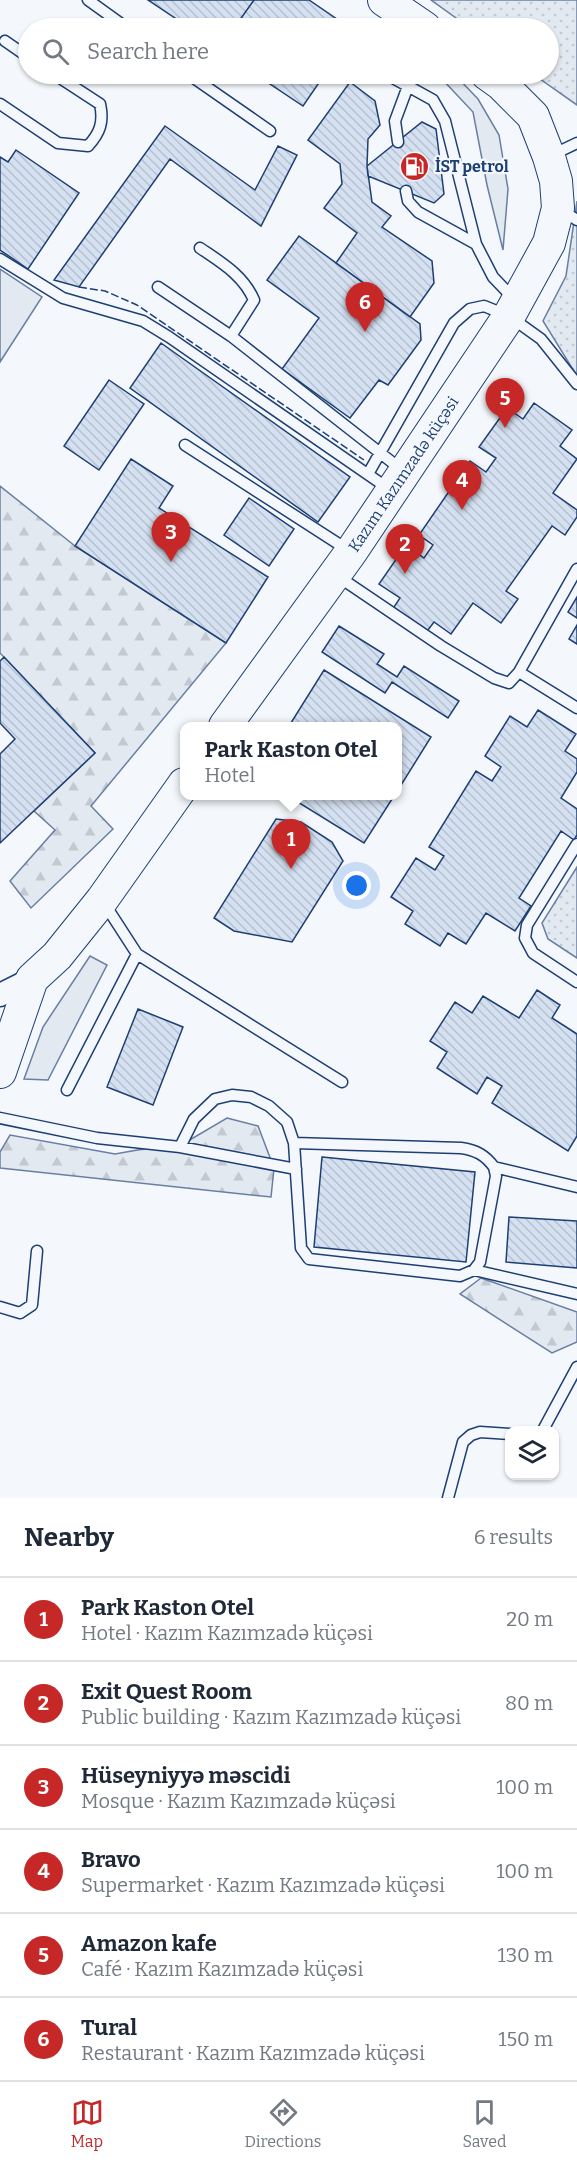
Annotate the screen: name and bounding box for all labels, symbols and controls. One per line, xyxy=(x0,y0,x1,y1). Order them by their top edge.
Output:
search box xyxy=(18,18,559,84)
icon: search xyxy=(39,35,72,68)
text: Search here xyxy=(87,38,209,65)
fuel station icon: İST petrol xyxy=(398,150,430,182)
place label: İST petrol xyxy=(435,157,509,176)
pin: 6 xyxy=(346,282,385,332)
pin: 5 xyxy=(486,378,524,428)
street label: Kazım Kazımzadə küçəsi xyxy=(344,393,463,556)
pin: 4 xyxy=(442,460,482,510)
pin: 3 xyxy=(152,512,190,562)
pin: 2 xyxy=(386,524,424,574)
popup xyxy=(180,722,402,800)
text: Park Kaston Otel xyxy=(204,736,378,763)
text: Hotel xyxy=(204,763,255,787)
pin: 1 xyxy=(272,820,310,869)
your location xyxy=(342,871,371,900)
map controls xyxy=(505,1426,559,1480)
button: layers xyxy=(505,1426,559,1480)
text: Nearby xyxy=(24,1522,114,1553)
text: 6 results xyxy=(474,1525,553,1549)
text: Park Kaston Otel xyxy=(81,1594,254,1621)
text: 1 xyxy=(39,1607,48,1631)
text: 20 m xyxy=(506,1607,553,1631)
text: Hotel · Kazım Kazımzadə küçəsi xyxy=(81,1621,373,1645)
text: Exit Quest Room xyxy=(81,1678,252,1705)
text: 2 xyxy=(38,1691,49,1715)
text: 80 m xyxy=(505,1691,553,1715)
text: Public building · Kazım Kazımzadə küçəsi xyxy=(81,1705,461,1729)
text: Hüseyniyyə məscidi xyxy=(81,1762,291,1789)
text: 3 xyxy=(38,1775,49,1799)
text: 100 m xyxy=(496,1775,553,1799)
text: Mosque · Kazım Kazımzadə küçəsi xyxy=(81,1789,396,1813)
text: Bravo xyxy=(81,1846,141,1873)
text: 4 xyxy=(37,1859,50,1883)
text: 100 m xyxy=(496,1859,553,1883)
text: Supermarket · Kazım Kazımzadə küçəsi xyxy=(81,1873,445,1897)
text: Amazon kafe xyxy=(81,1930,217,1957)
text: 5 xyxy=(38,1943,49,1967)
text: 130 m xyxy=(498,1943,553,1967)
text: Café · Kazım Kazımzadə küçəsi xyxy=(81,1957,363,1981)
text: Tural xyxy=(81,2014,137,2041)
text: 6 xyxy=(38,2027,49,2051)
text: 150 m xyxy=(498,2027,553,2051)
text: Restaurant · Kazım Kazımzadə küçəsi xyxy=(81,2041,425,2065)
tab: Map xyxy=(71,2096,104,2151)
tab: Directions xyxy=(245,2096,322,2151)
tab: Saved xyxy=(463,2096,506,2151)

